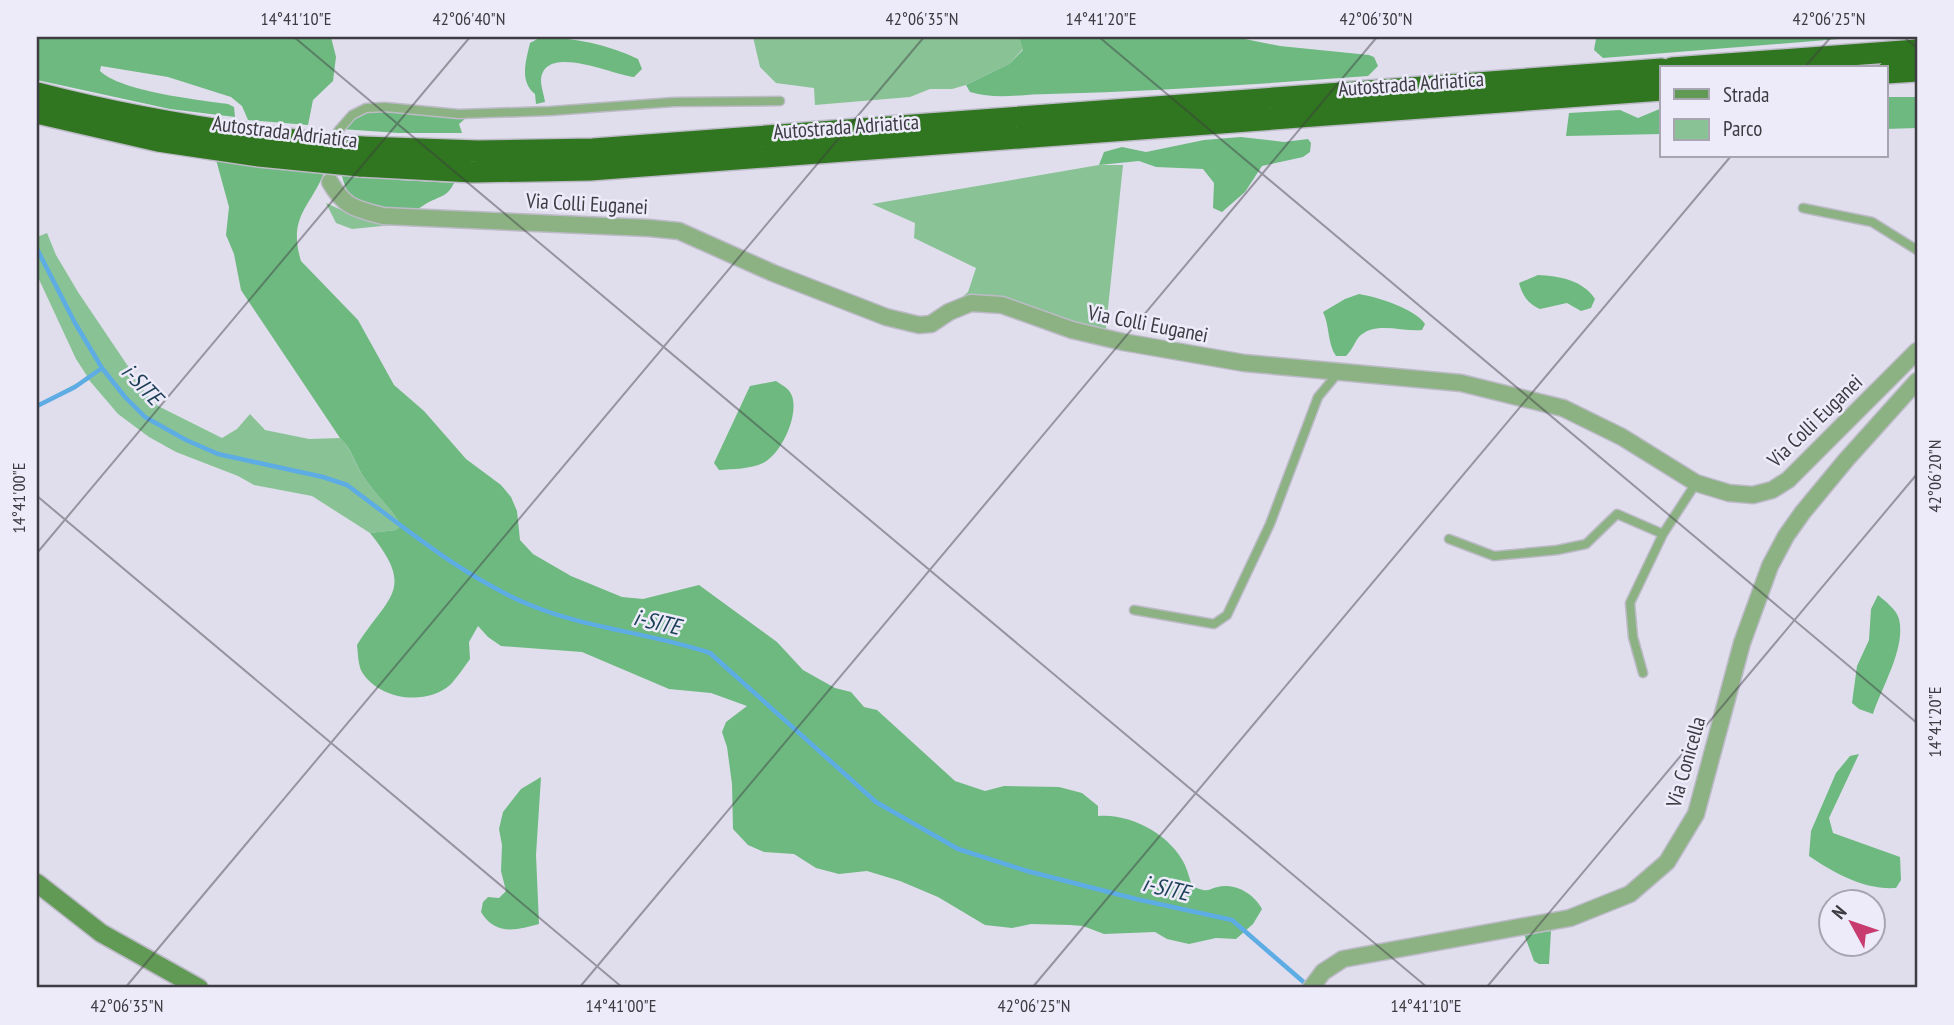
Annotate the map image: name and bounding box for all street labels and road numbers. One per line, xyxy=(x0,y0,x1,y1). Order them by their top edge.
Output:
street label: Autostrada Adriatica xyxy=(1337,65,1485,102)
street label: Autostrada Adriatica xyxy=(772,108,920,145)
street label: Autostrada Adriatica xyxy=(211,109,359,154)
street label: Via Colli Euganei xyxy=(524,187,649,220)
street label: Via Colli Euganei xyxy=(1085,298,1211,348)
street label: Via Colli Euganei xyxy=(1761,369,1868,473)
street label: Via Conicella xyxy=(1659,713,1711,811)

